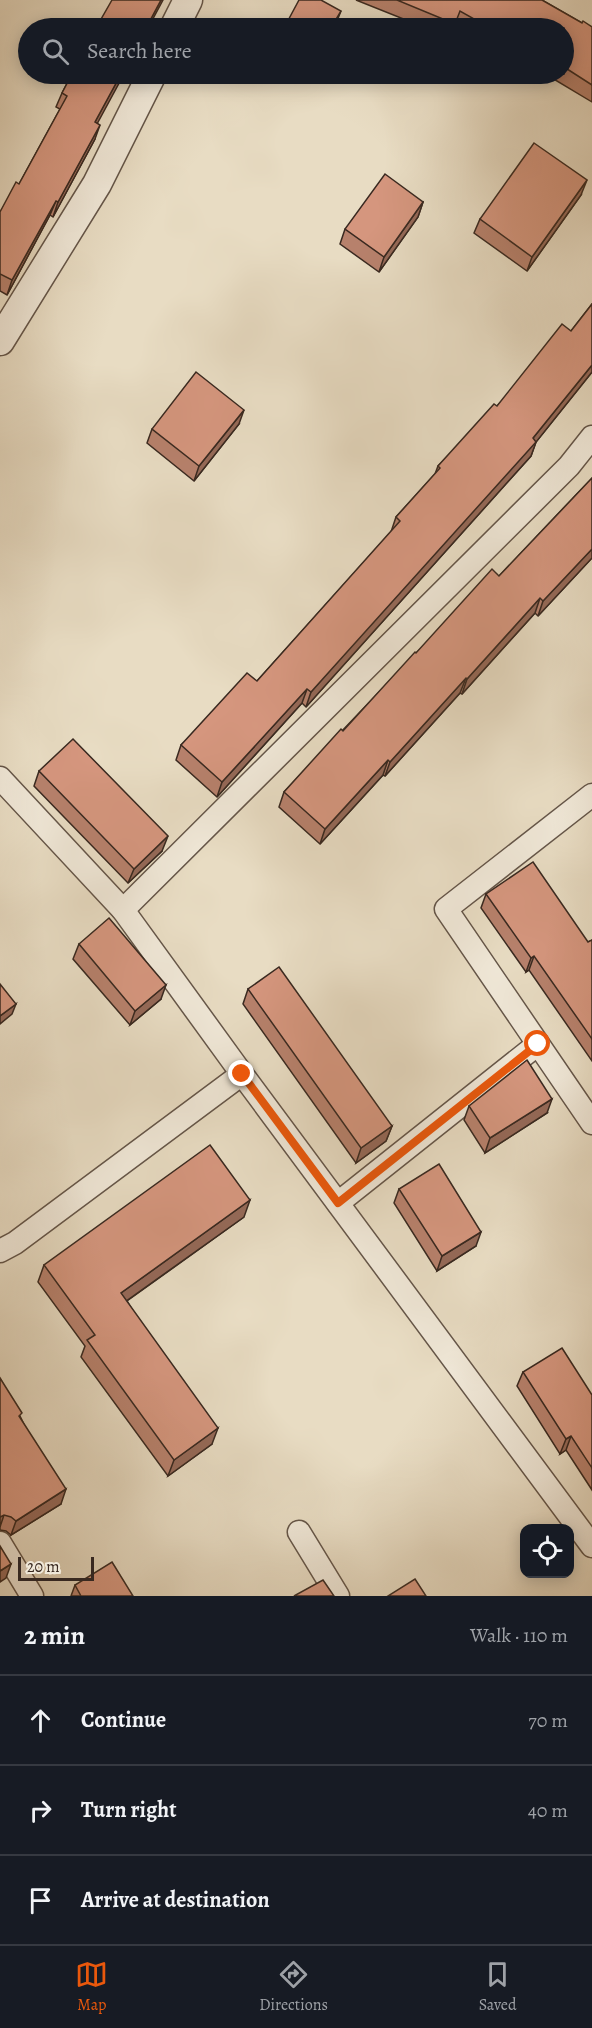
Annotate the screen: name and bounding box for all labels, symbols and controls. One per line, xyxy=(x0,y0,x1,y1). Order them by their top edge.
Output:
search box xyxy=(18,18,574,84)
icon: search xyxy=(39,35,72,68)
text: Search here xyxy=(87,36,192,66)
route start xyxy=(524,1030,550,1056)
route end xyxy=(228,1060,254,1086)
map controls xyxy=(520,1524,574,1578)
button: locate xyxy=(520,1524,574,1578)
scale bar xyxy=(18,1554,94,1582)
text: 20 m xyxy=(27,1556,60,1578)
text: 2 min xyxy=(24,1618,85,1653)
text: Walk · 110 m xyxy=(470,1622,568,1649)
icon: ahead xyxy=(24,1704,57,1737)
text: Continue xyxy=(81,1705,166,1735)
text: 70 m xyxy=(528,1707,568,1734)
icon: right xyxy=(24,1794,57,1827)
text: Turn right xyxy=(81,1795,177,1825)
text: 40 m xyxy=(528,1797,568,1824)
icon: arrive xyxy=(24,1884,57,1917)
text: Arrive at destination xyxy=(81,1885,270,1915)
tab: Map xyxy=(75,1958,108,2016)
tab: Directions xyxy=(259,1958,328,2016)
tab: Saved xyxy=(479,1958,517,2016)

